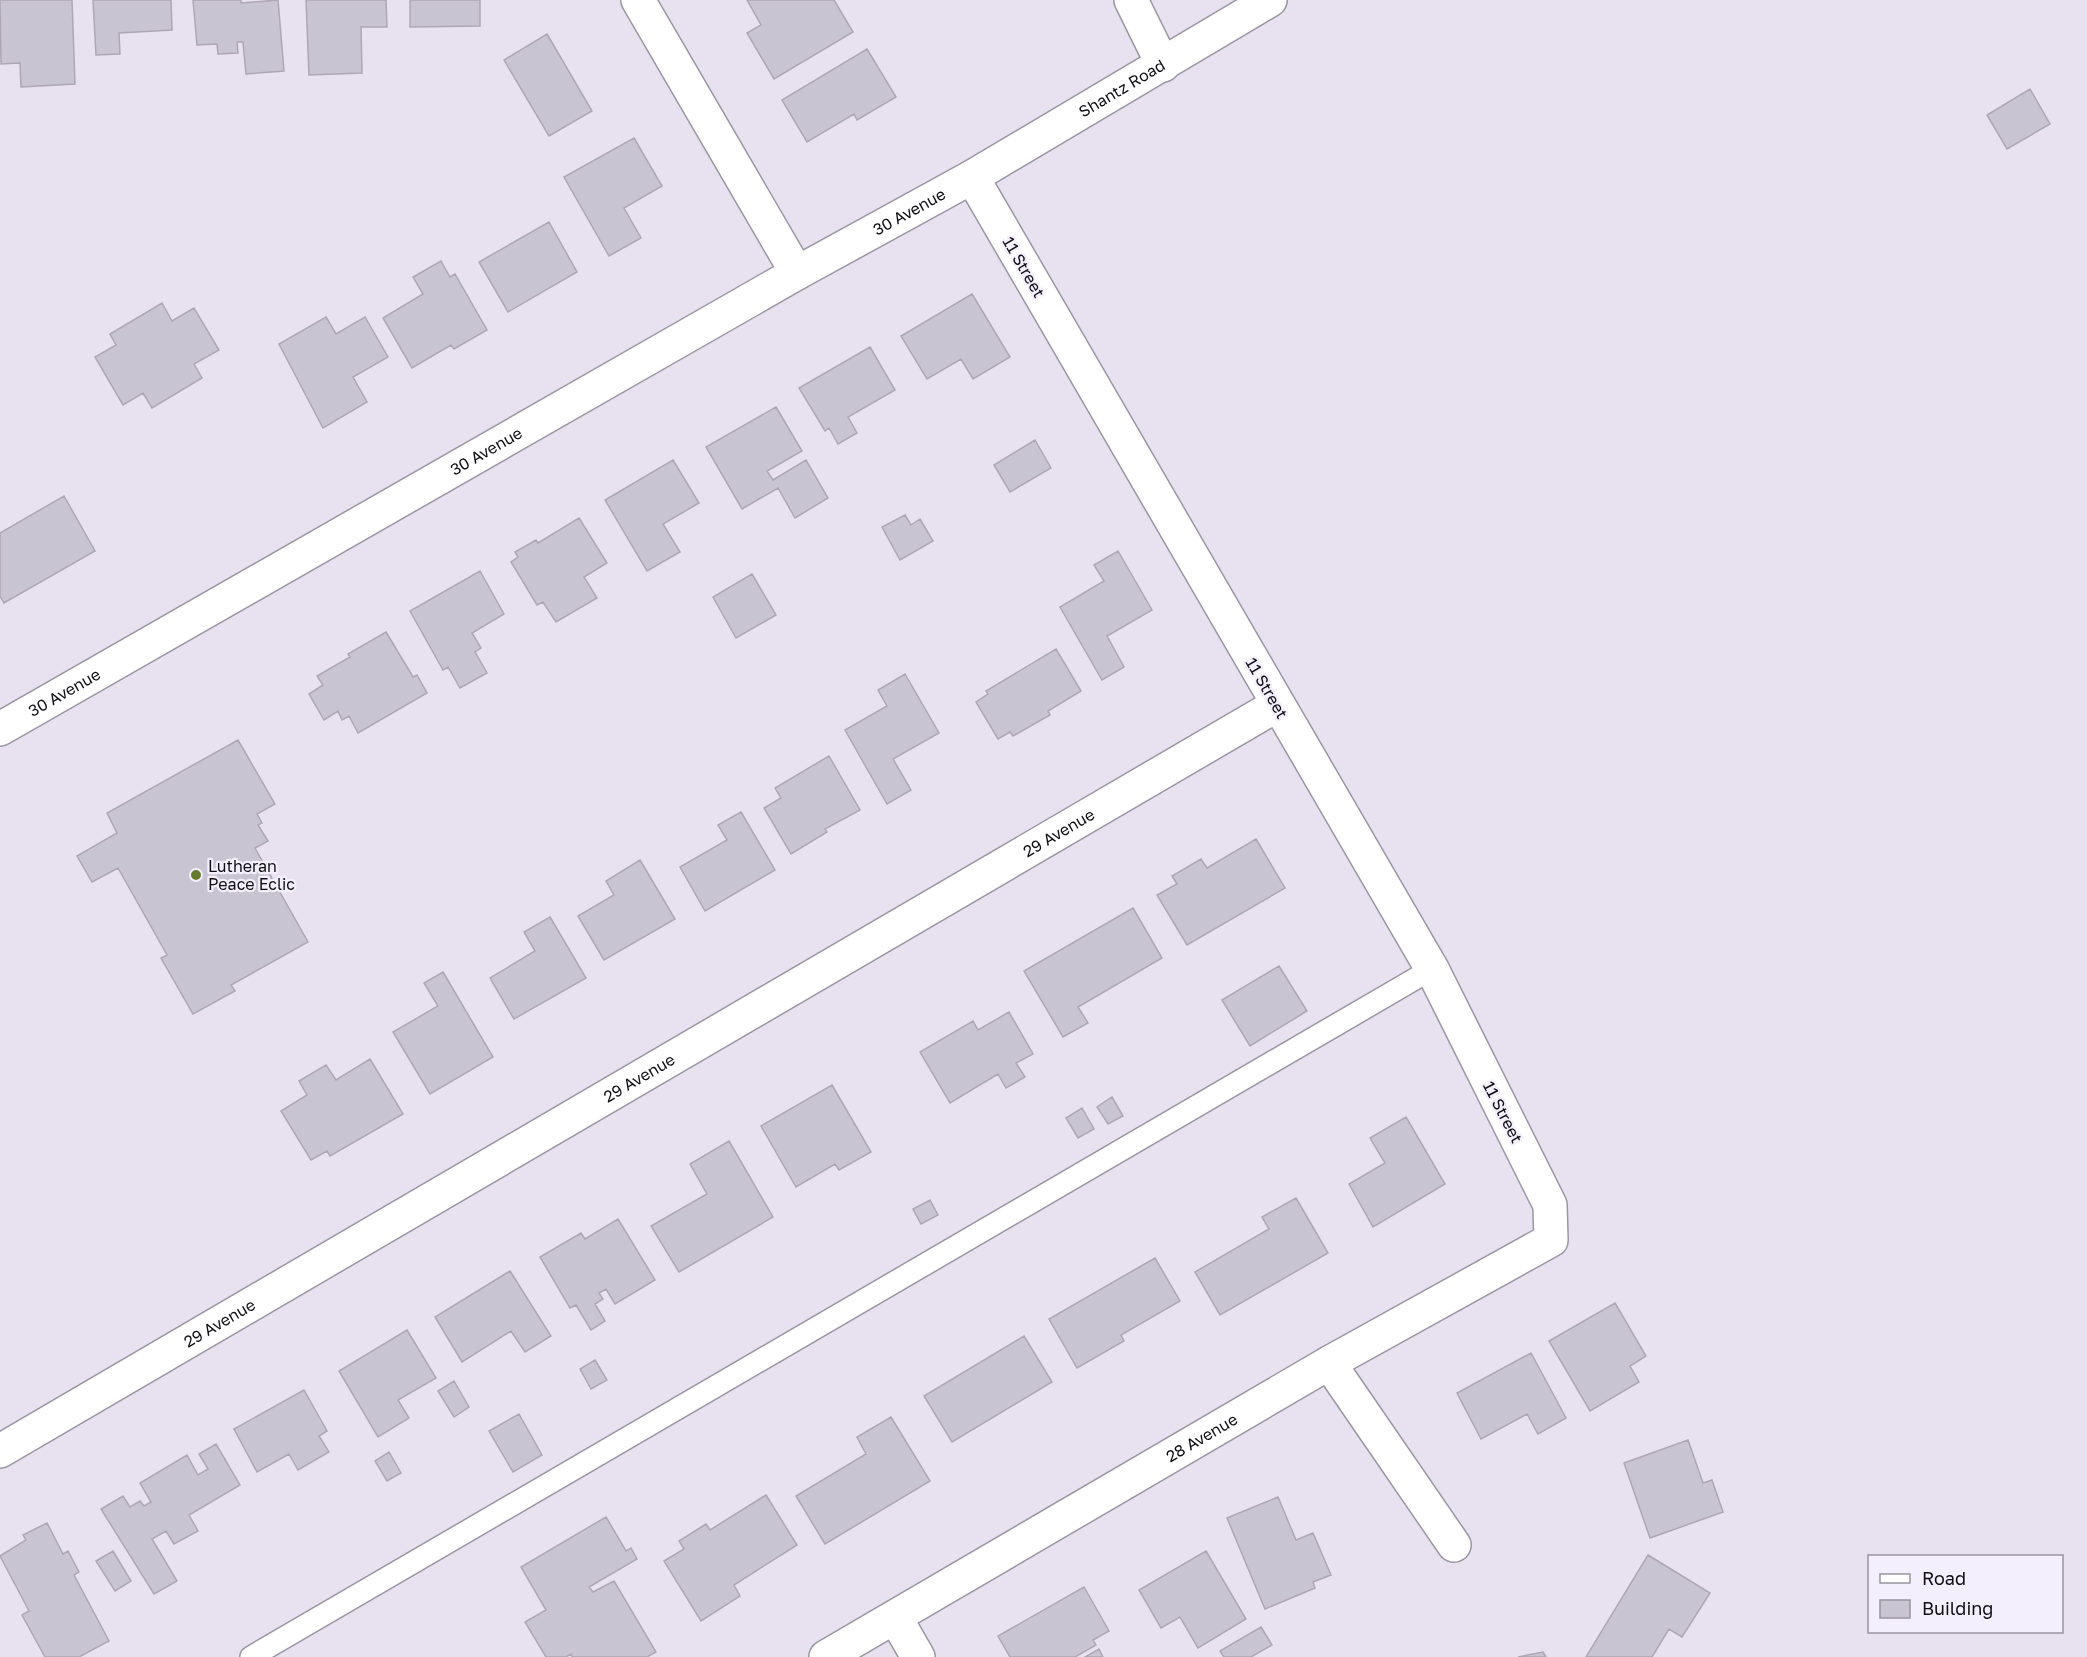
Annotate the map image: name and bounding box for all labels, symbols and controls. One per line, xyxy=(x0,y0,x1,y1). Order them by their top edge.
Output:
street label: Shantz Road xyxy=(1075,55,1169,121)
street label: 30 Avenue xyxy=(869,184,949,240)
street label: 11 Street xyxy=(999,233,1049,301)
street label: 30 Avenue xyxy=(446,422,526,479)
street label: 11 Street xyxy=(1242,654,1292,722)
street label: 30 Avenue xyxy=(25,664,104,721)
street label: 29 Avenue xyxy=(1019,804,1098,861)
place label: Lutheran Peace Eclic xyxy=(208,856,295,894)
marker: Lutheran Peace Eclic xyxy=(189,868,203,882)
street label: 29 Avenue xyxy=(600,1049,678,1106)
street label: 11 Street xyxy=(1479,1078,1527,1146)
street label: 29 Avenue xyxy=(180,1294,259,1352)
street label: 28 Avenue xyxy=(1162,1409,1241,1466)
legend xyxy=(1868,1555,2063,1633)
text: Road xyxy=(1922,1567,1966,1589)
text: Building xyxy=(1922,1597,1993,1619)

